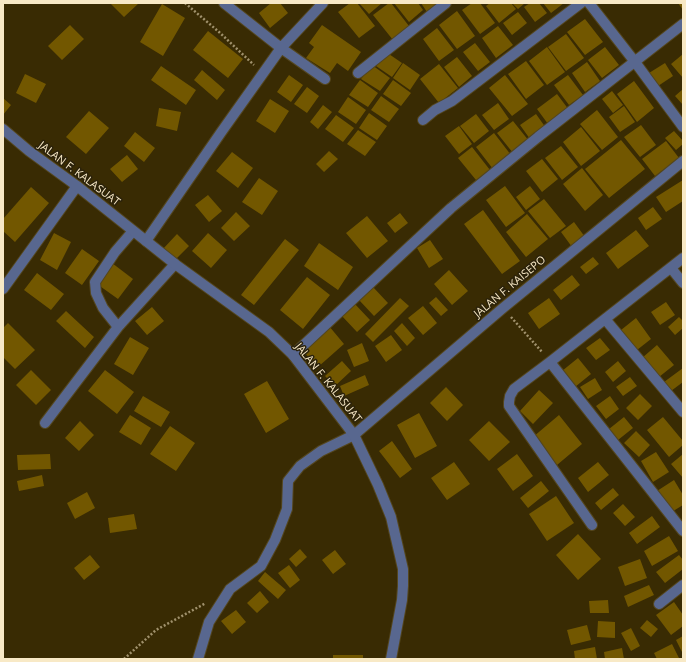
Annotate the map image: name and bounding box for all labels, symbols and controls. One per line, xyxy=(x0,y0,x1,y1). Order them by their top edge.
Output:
street label: JALAN F. KALASUAT xyxy=(36,139,122,209)
street label: JALAN F. KAISEPO xyxy=(472,253,548,321)
street label: JALAN F. KALASUAT xyxy=(292,341,364,425)

